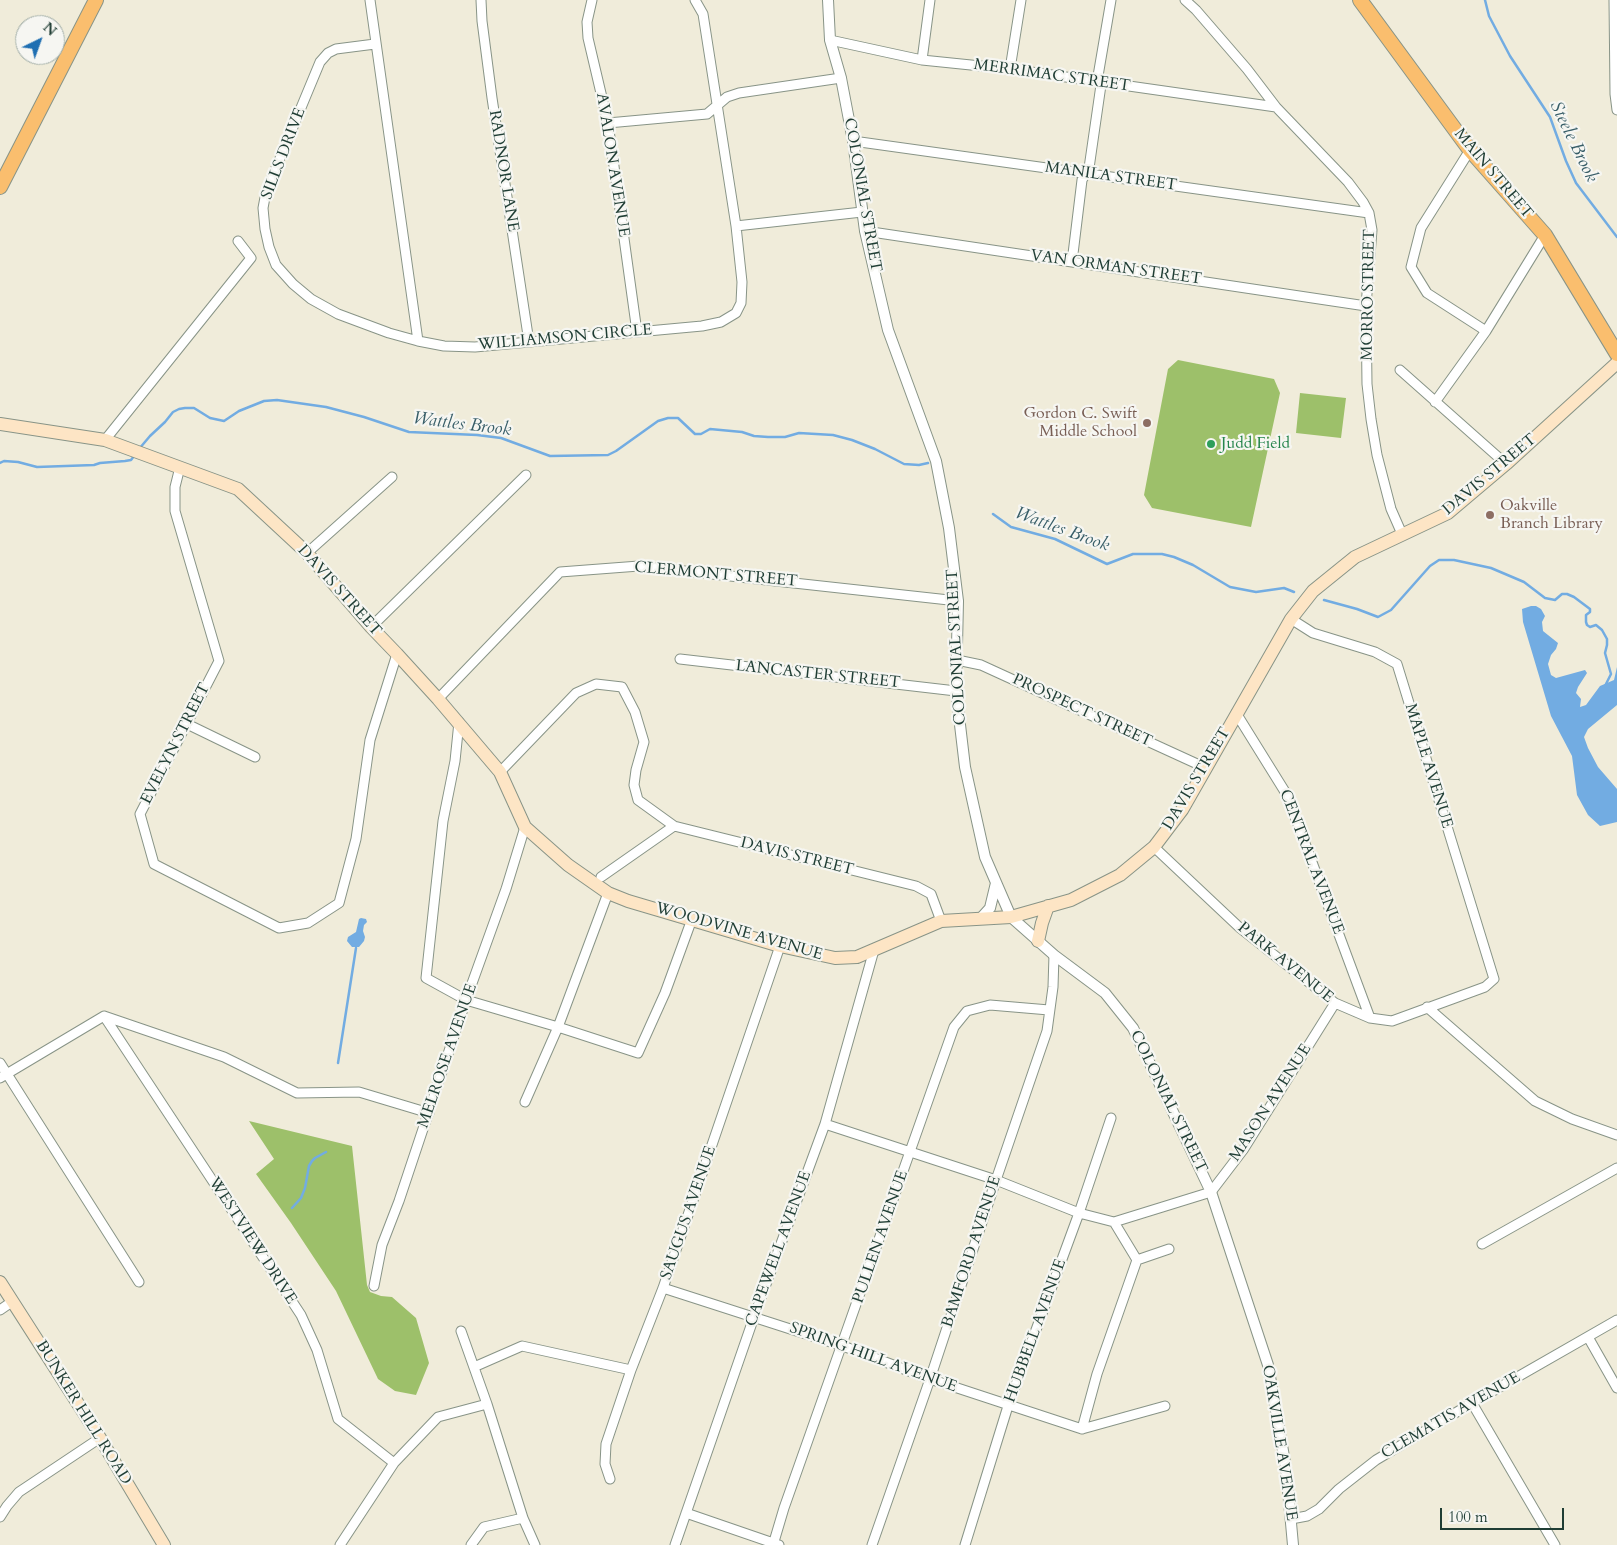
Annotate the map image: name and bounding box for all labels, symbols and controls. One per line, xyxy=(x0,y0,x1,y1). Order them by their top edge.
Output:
north arrow xyxy=(15,15,65,65)
text: N xyxy=(39,18,61,40)
street label: MERRIMAC STREET xyxy=(972,56,1132,96)
street label: AVALON AVENUE xyxy=(591,92,633,238)
water label: Steele Brook xyxy=(1544,98,1602,186)
street label: SILLS DRIVE xyxy=(258,106,310,202)
street label: RADNOR LANE xyxy=(484,109,522,233)
street label: COLONIAL STREET xyxy=(839,116,885,274)
street label: MAIN STREET xyxy=(1450,125,1536,223)
street label: MANILA STREET xyxy=(1044,158,1178,196)
street label: MORRO STREET xyxy=(1358,229,1380,361)
street label: VAN ORMAN STREET xyxy=(1029,246,1203,290)
street label: WILLIAMSON CIRCLE xyxy=(477,321,653,355)
place label: Gordon C. Swift Middle School xyxy=(1023,404,1137,442)
water label: Wattles Brook xyxy=(412,408,512,442)
marker: Gordon C. Swift Middle School xyxy=(1141,417,1153,429)
street label: DAVIS STREET xyxy=(1439,430,1541,520)
place label: Judd Field xyxy=(1221,434,1290,454)
marker: Judd Field xyxy=(1205,438,1217,450)
place label: Oakville Branch Library xyxy=(1500,496,1603,534)
water label: Wattles Brook xyxy=(1012,503,1112,557)
marker: Oakville Branch Library xyxy=(1484,509,1496,521)
street label: DAVIS STREET xyxy=(293,541,385,641)
street label: CLERMONT STREET xyxy=(634,558,798,592)
street label: COLONIAL STREET xyxy=(943,568,971,726)
street label: LANCASTER STREET xyxy=(735,657,901,693)
street label: PROSPECT STREET xyxy=(1009,670,1155,752)
street label: EVELYN STREET xyxy=(137,680,215,808)
street label: MAPLE AVENUE xyxy=(1400,701,1456,831)
street label: DAVIS STREET xyxy=(1159,724,1235,834)
street label: CENTRAL AVENUE xyxy=(1275,787,1347,937)
street label: DAVIS STREET xyxy=(738,834,856,880)
street label: WOODVINE AVENUE xyxy=(653,899,825,965)
street label: PARK AVENUE xyxy=(1233,918,1337,1008)
street label: MELROSE AVENUE xyxy=(414,981,482,1131)
street label: COLONIAL STREET xyxy=(1125,1028,1211,1176)
street label: MASON AVENUE xyxy=(1226,1041,1316,1165)
street label: SAUGUS AVENUE xyxy=(657,1144,721,1282)
street label: PULLEN AVENUE xyxy=(849,1168,913,1306)
street label: CAPEWELL AVENUE xyxy=(742,1169,816,1329)
street label: WESTVIEW DRIVE xyxy=(204,1174,300,1308)
street label: BAMFORD AVENUE xyxy=(938,1174,1006,1330)
street label: HUBBELL AVENUE xyxy=(1001,1257,1071,1405)
street label: SPRING HILL AVENUE xyxy=(787,1319,959,1397)
street label: BUNKER HILL ROAD xyxy=(31,1337,135,1489)
street label: OAKVILLE AVENUE xyxy=(1257,1364,1301,1522)
street label: CLEMATIS AVENUE xyxy=(1378,1368,1524,1464)
scale bar xyxy=(1442,1498,1566,1530)
text: 100 m xyxy=(1448,1507,1488,1527)

